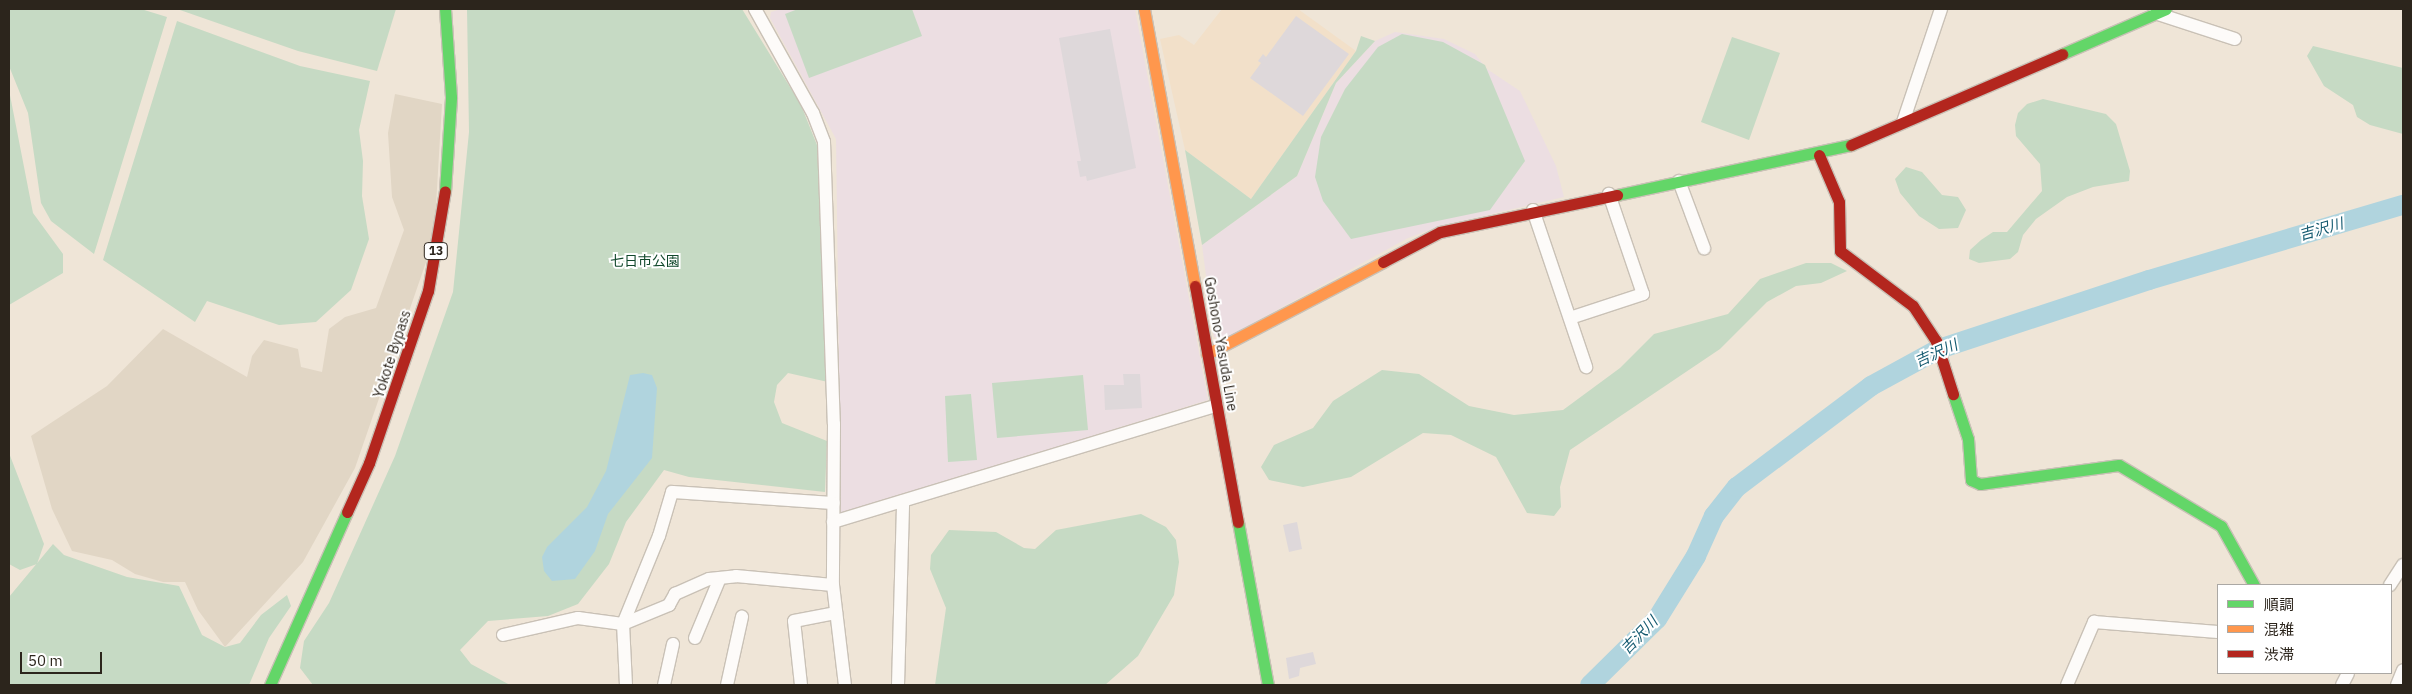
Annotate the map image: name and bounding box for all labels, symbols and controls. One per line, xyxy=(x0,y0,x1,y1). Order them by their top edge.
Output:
water label: 吉沢川 xyxy=(2297,214,2345,244)
road number: 13 xyxy=(424,242,448,260)
park label: 七日市公園 xyxy=(610,253,680,269)
street label: Goshono-Yasuda Line xyxy=(1201,276,1241,412)
street label: Yokote Bypass xyxy=(370,308,414,400)
water label: 吉沢川 xyxy=(1912,336,1960,370)
legend xyxy=(2217,584,2392,674)
text: 順調 xyxy=(2264,595,2294,614)
water label: 吉沢川 xyxy=(1617,613,1661,657)
text: 混雑 xyxy=(2264,620,2294,639)
scale bar xyxy=(22,642,105,674)
text: 渋滞 xyxy=(2264,645,2294,664)
text: 50 m xyxy=(28,651,63,670)

